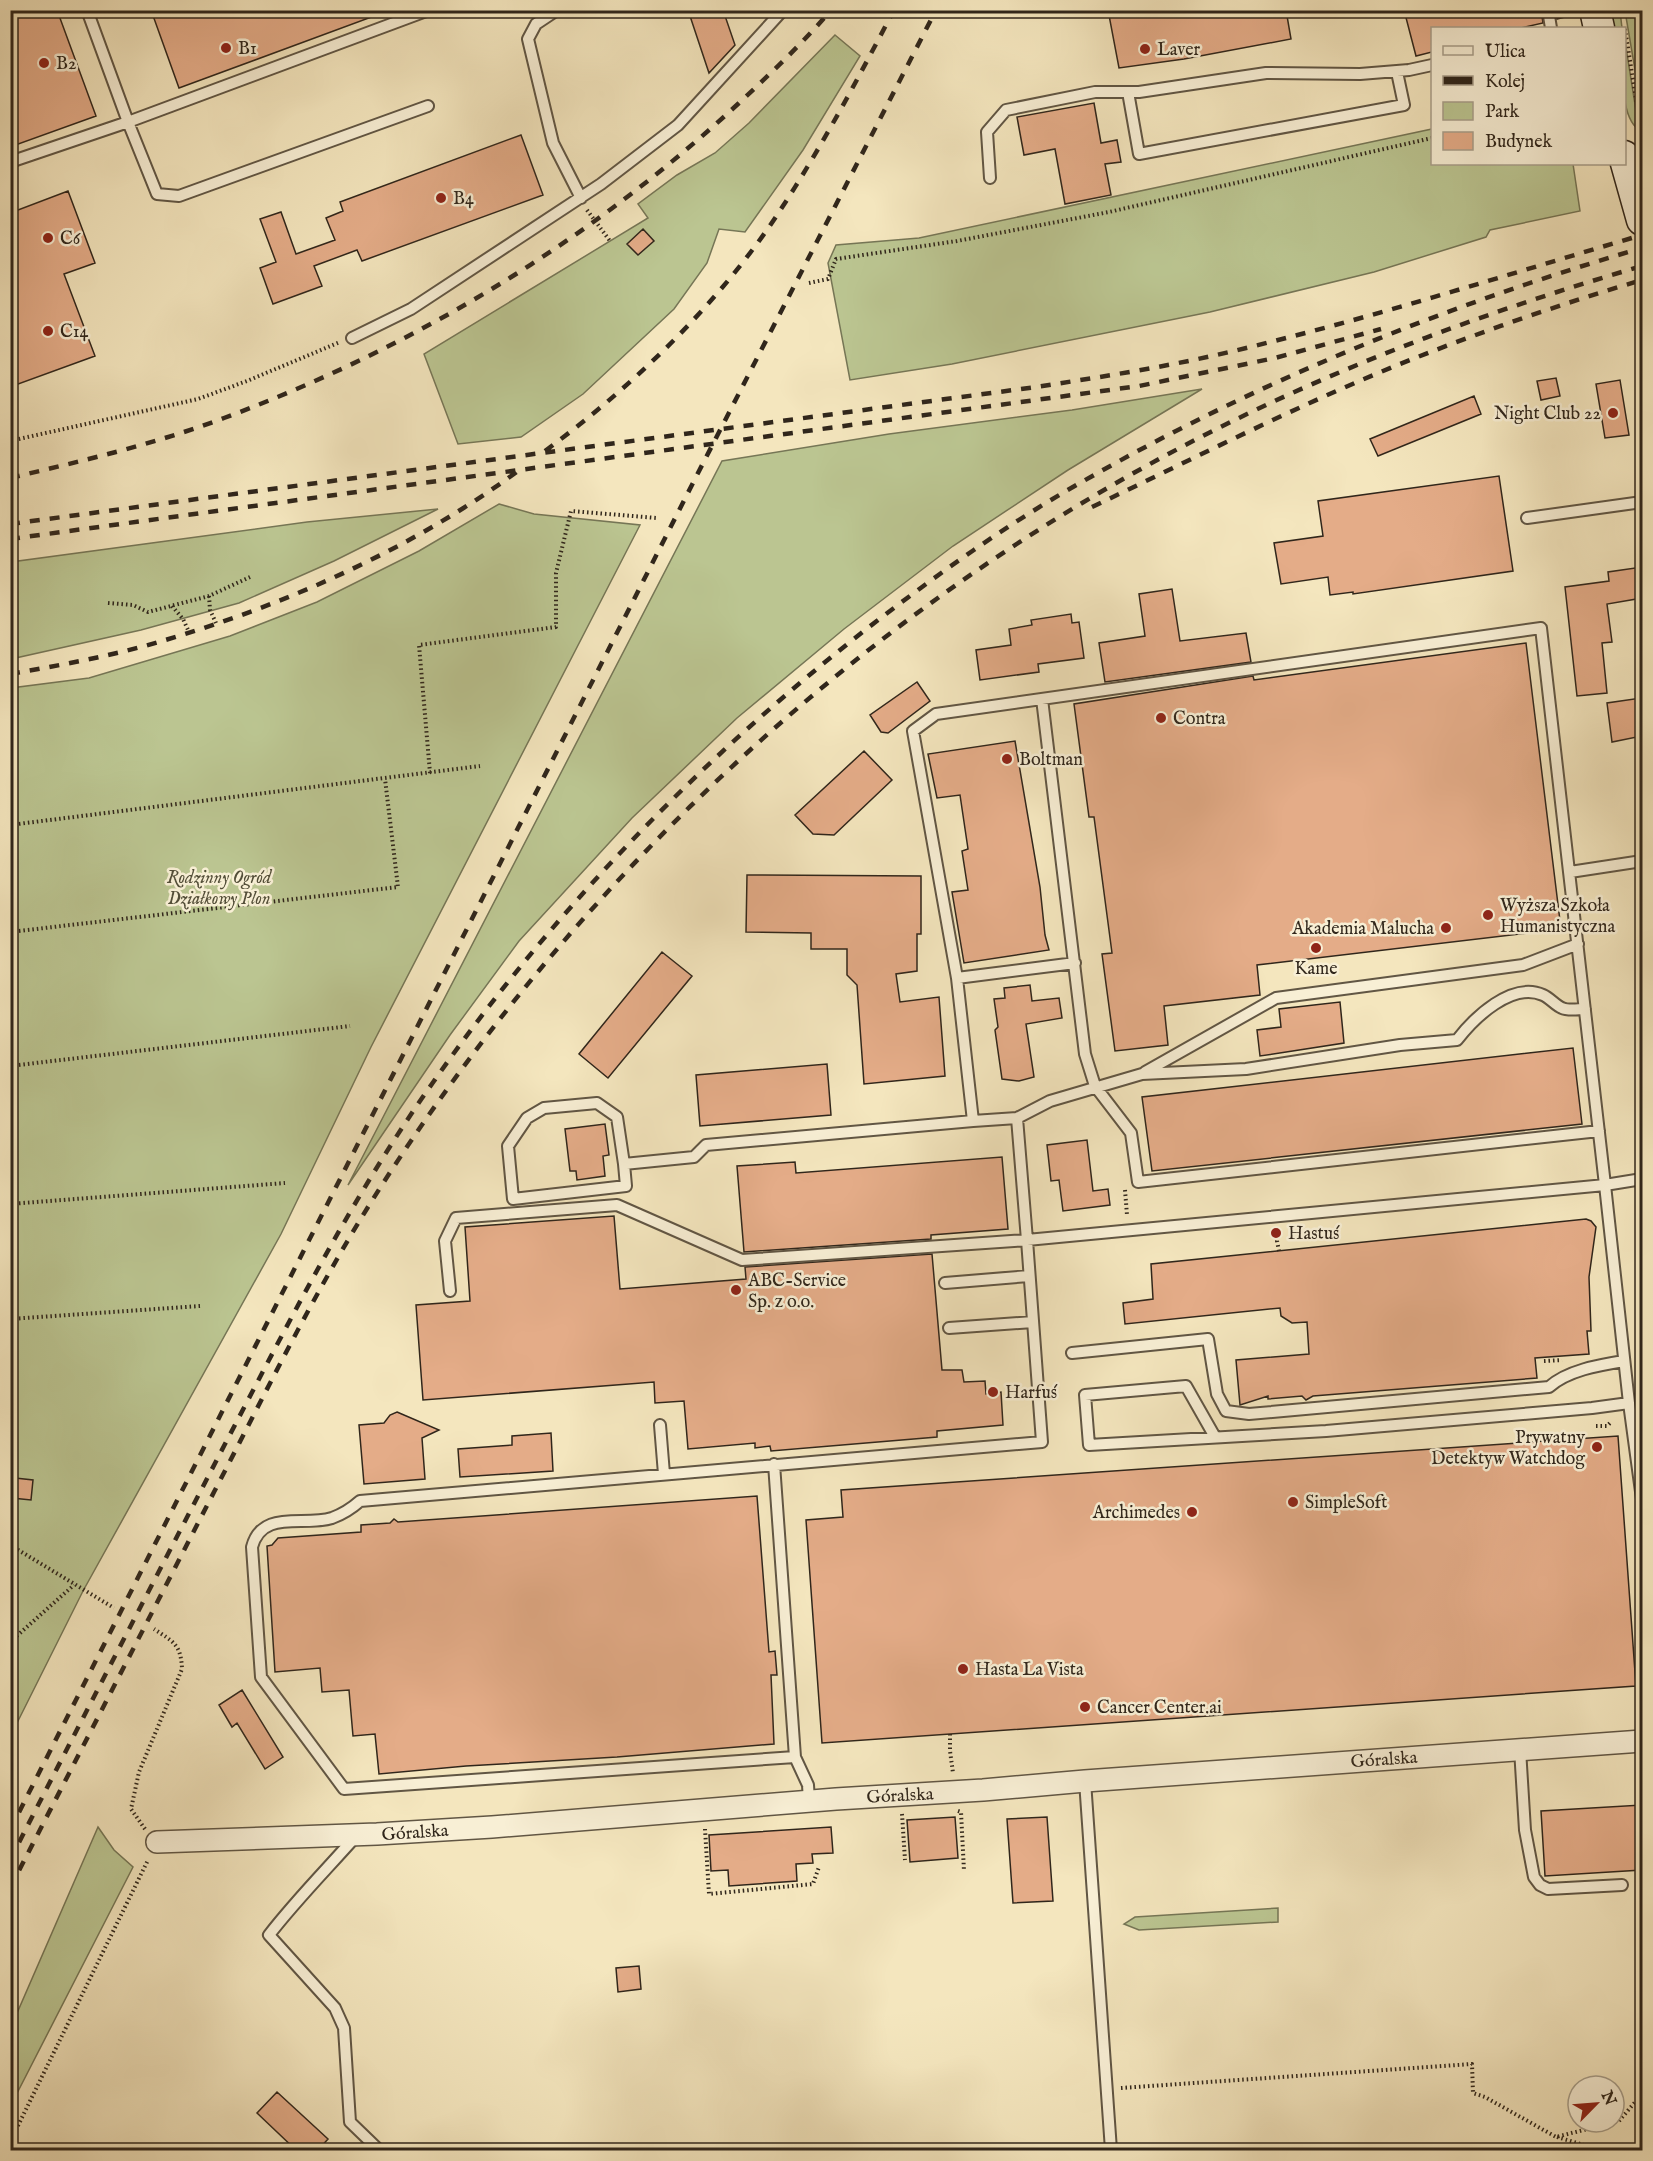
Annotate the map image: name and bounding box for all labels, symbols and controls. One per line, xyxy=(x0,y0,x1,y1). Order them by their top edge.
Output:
legend xyxy=(1431,27,1626,165)
place label: B1 xyxy=(238,38,257,61)
place label: Laver xyxy=(1157,39,1201,62)
marker: B1 xyxy=(219,41,233,55)
text: Ulica xyxy=(1485,41,1526,64)
marker: Laver xyxy=(1138,42,1152,56)
place label: B2 xyxy=(56,53,76,76)
marker: B2 xyxy=(37,56,51,70)
text: Kolej xyxy=(1485,71,1525,94)
text: Park xyxy=(1485,101,1520,124)
text: Budynek xyxy=(1485,131,1552,154)
place label: B4 xyxy=(453,188,474,211)
marker: B4 xyxy=(434,191,448,205)
place label: C6 xyxy=(60,228,81,251)
marker: C6 xyxy=(41,231,55,245)
place label: C14 xyxy=(60,321,89,344)
marker: C14 xyxy=(41,324,55,338)
place label: Night Club 22 xyxy=(1494,403,1601,426)
marker: Night Club 22 xyxy=(1606,406,1620,420)
place label: Contra xyxy=(1173,708,1226,731)
marker: Contra xyxy=(1154,711,1168,725)
place label: Boltman xyxy=(1019,749,1083,772)
marker: Boltman xyxy=(1000,752,1014,766)
park label: Rodzinny Ogród Działkowy Plon xyxy=(167,867,273,911)
place label: Wyższa Szkoła Humanistyczna xyxy=(1500,895,1615,939)
marker: Wyższa Szkoła Humanistyczna xyxy=(1481,908,1495,922)
place label: Akademia Malucha xyxy=(1291,918,1434,941)
marker: Akademia Malucha xyxy=(1439,921,1453,935)
marker: Kame xyxy=(1309,941,1323,955)
place label: Kame xyxy=(1295,958,1337,981)
place label: Hastuś xyxy=(1288,1223,1340,1246)
marker: Hastuś xyxy=(1269,1226,1283,1240)
place label: ABC-Service Sp. z o.o. xyxy=(747,1270,846,1314)
marker: ABC-Service Sp. z o.o. xyxy=(729,1283,743,1297)
place label: Harfuś xyxy=(1005,1382,1058,1405)
marker: Harfuś xyxy=(986,1385,1000,1399)
place label: Prywatny Detektyw Watchdog xyxy=(1431,1427,1585,1471)
marker: Prywatny Detektyw Watchdog xyxy=(1590,1440,1604,1454)
place label: SimpleSoft xyxy=(1305,1492,1387,1515)
marker: SimpleSoft xyxy=(1286,1495,1300,1509)
place label: Archimedes xyxy=(1092,1502,1180,1525)
marker: Archimedes xyxy=(1185,1505,1199,1519)
place label: Hasta La Vista xyxy=(975,1659,1084,1682)
marker: Hasta La Vista xyxy=(956,1662,970,1676)
place label: Cancer Center.ai xyxy=(1097,1697,1222,1720)
marker: Cancer Center.ai xyxy=(1078,1700,1092,1714)
street label: Góralska xyxy=(1350,1747,1419,1774)
street label: Góralska xyxy=(866,1783,934,1810)
street label: Góralska xyxy=(381,1820,450,1847)
north arrow xyxy=(1566,2074,1626,2134)
text: N xyxy=(1595,2087,1620,2109)

